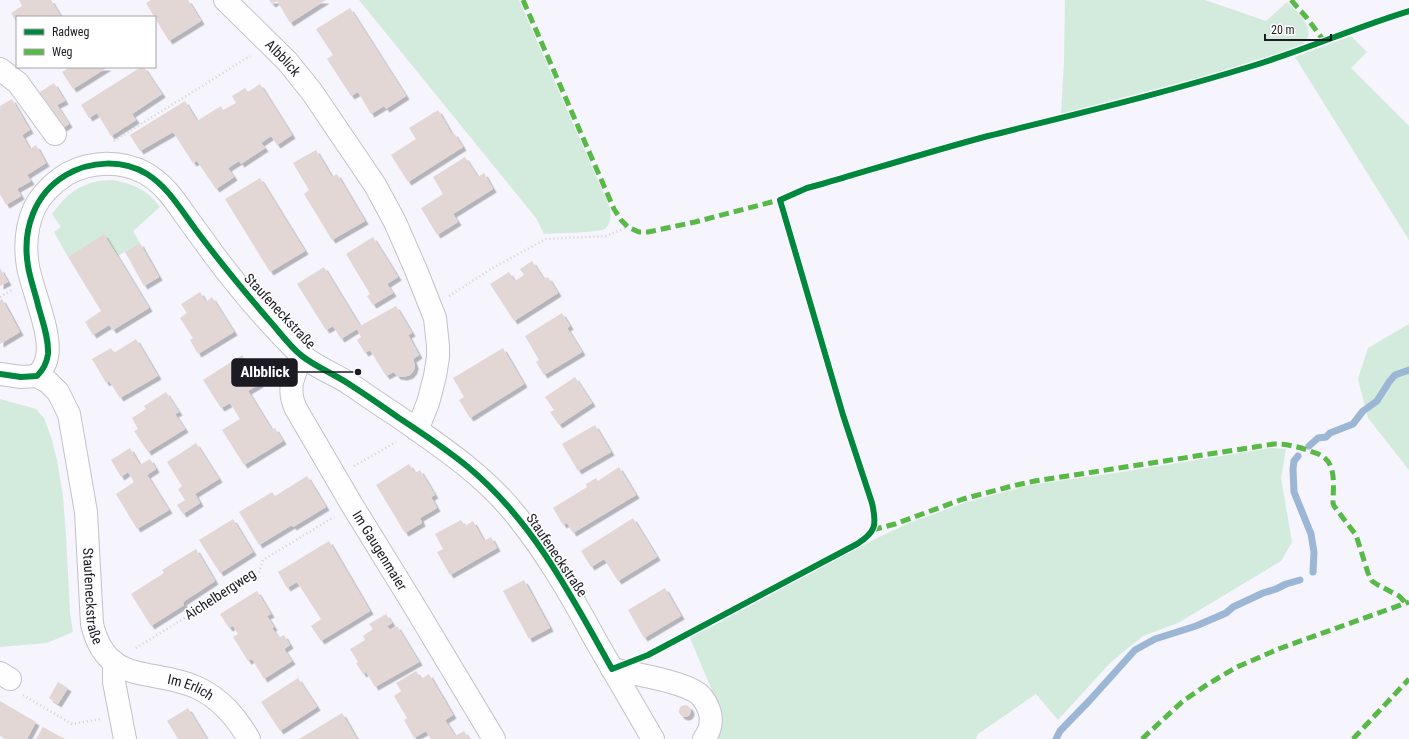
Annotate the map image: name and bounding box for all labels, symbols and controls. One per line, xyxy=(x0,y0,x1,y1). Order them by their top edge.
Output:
legend xyxy=(16,16,156,68)
scale bar xyxy=(1265,16,1331,42)
text: 20 m xyxy=(1271,23,1295,37)
text: Radweg xyxy=(52,25,89,39)
street label: Albblick xyxy=(262,36,304,80)
text: Weg xyxy=(52,45,73,59)
street label: Staufeneckstraße xyxy=(241,270,319,352)
callout: Albblick xyxy=(232,359,297,386)
text: Albblick xyxy=(240,363,290,381)
street label: Im Gaugenmaier xyxy=(349,508,411,593)
street label: Staufeneckstraße xyxy=(523,510,591,600)
street label: Staufeneckstraße xyxy=(80,547,106,647)
street label: Aichelbergweg xyxy=(182,565,258,623)
street label: Im Erlich xyxy=(166,671,217,703)

